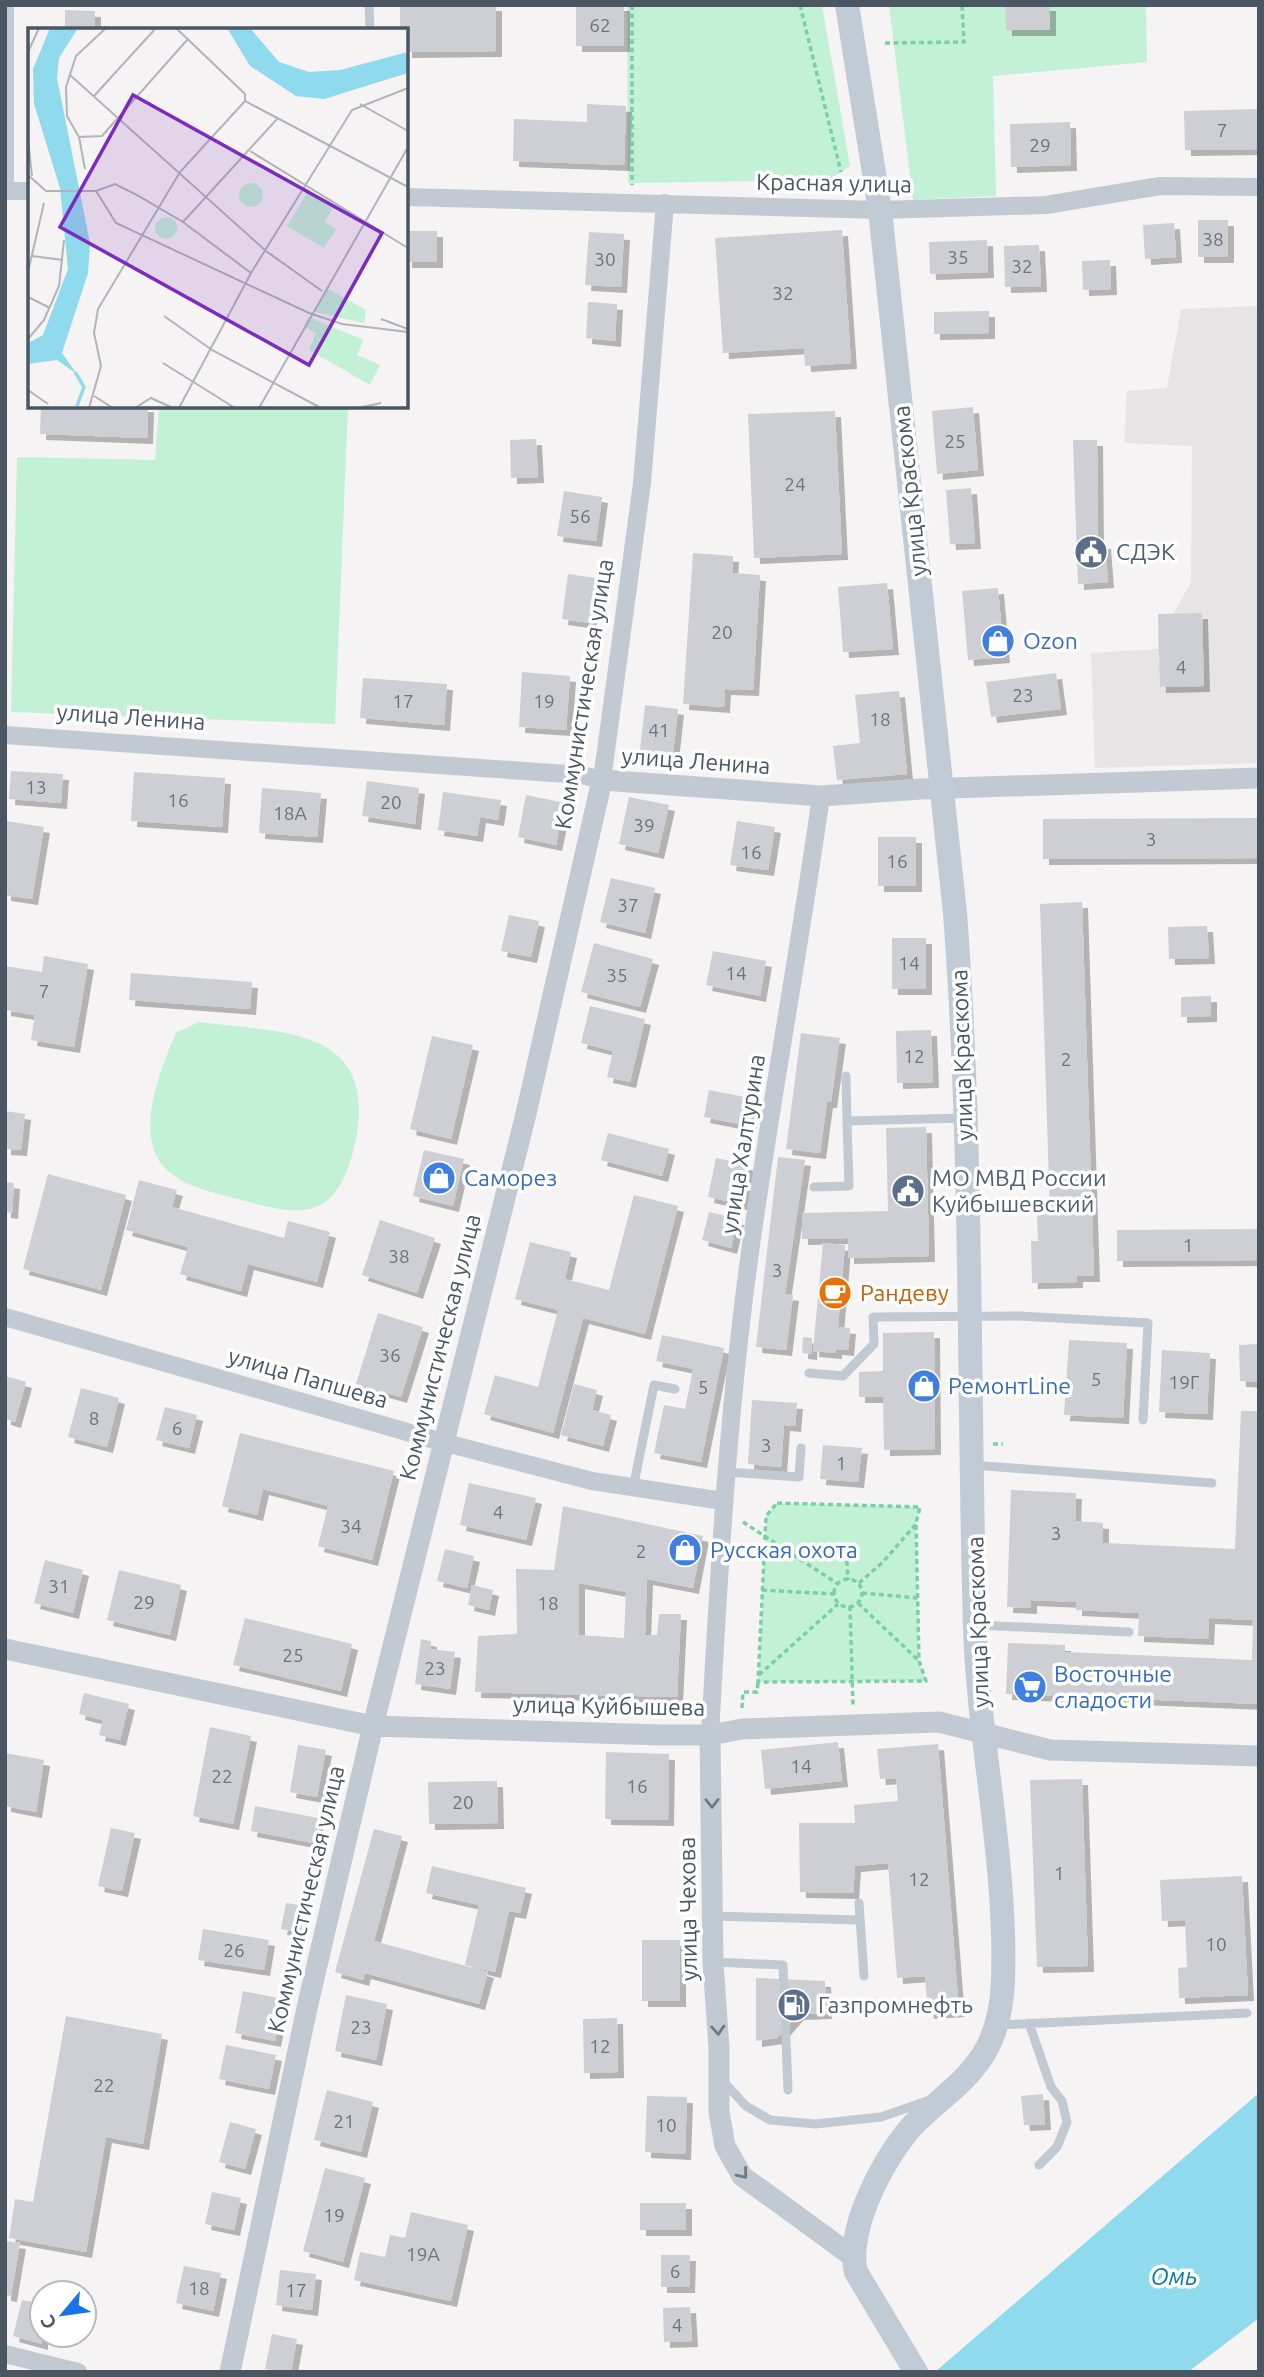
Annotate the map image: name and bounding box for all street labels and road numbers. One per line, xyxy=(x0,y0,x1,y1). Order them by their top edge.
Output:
street label: Красная улица xyxy=(756,169,912,196)
street label: улица Краскома xyxy=(888,404,931,578)
street label: Коммунистическая улица xyxy=(550,557,617,831)
street label: улица Ленина xyxy=(56,699,206,734)
street label: улица Ленина xyxy=(621,743,771,778)
street label: улица Краскома xyxy=(946,969,977,1141)
street label: улица Халтурина xyxy=(716,1052,769,1236)
street label: Коммунистическая улица xyxy=(394,1211,485,1482)
street label: улица Папшева xyxy=(225,1343,391,1412)
street label: улица Краскома xyxy=(962,1536,993,1708)
street label: улица Куйбышева xyxy=(513,1691,705,1720)
street label: Коммунистическая улица xyxy=(263,1763,348,2035)
street label: улица Чехова xyxy=(674,1837,701,1981)

